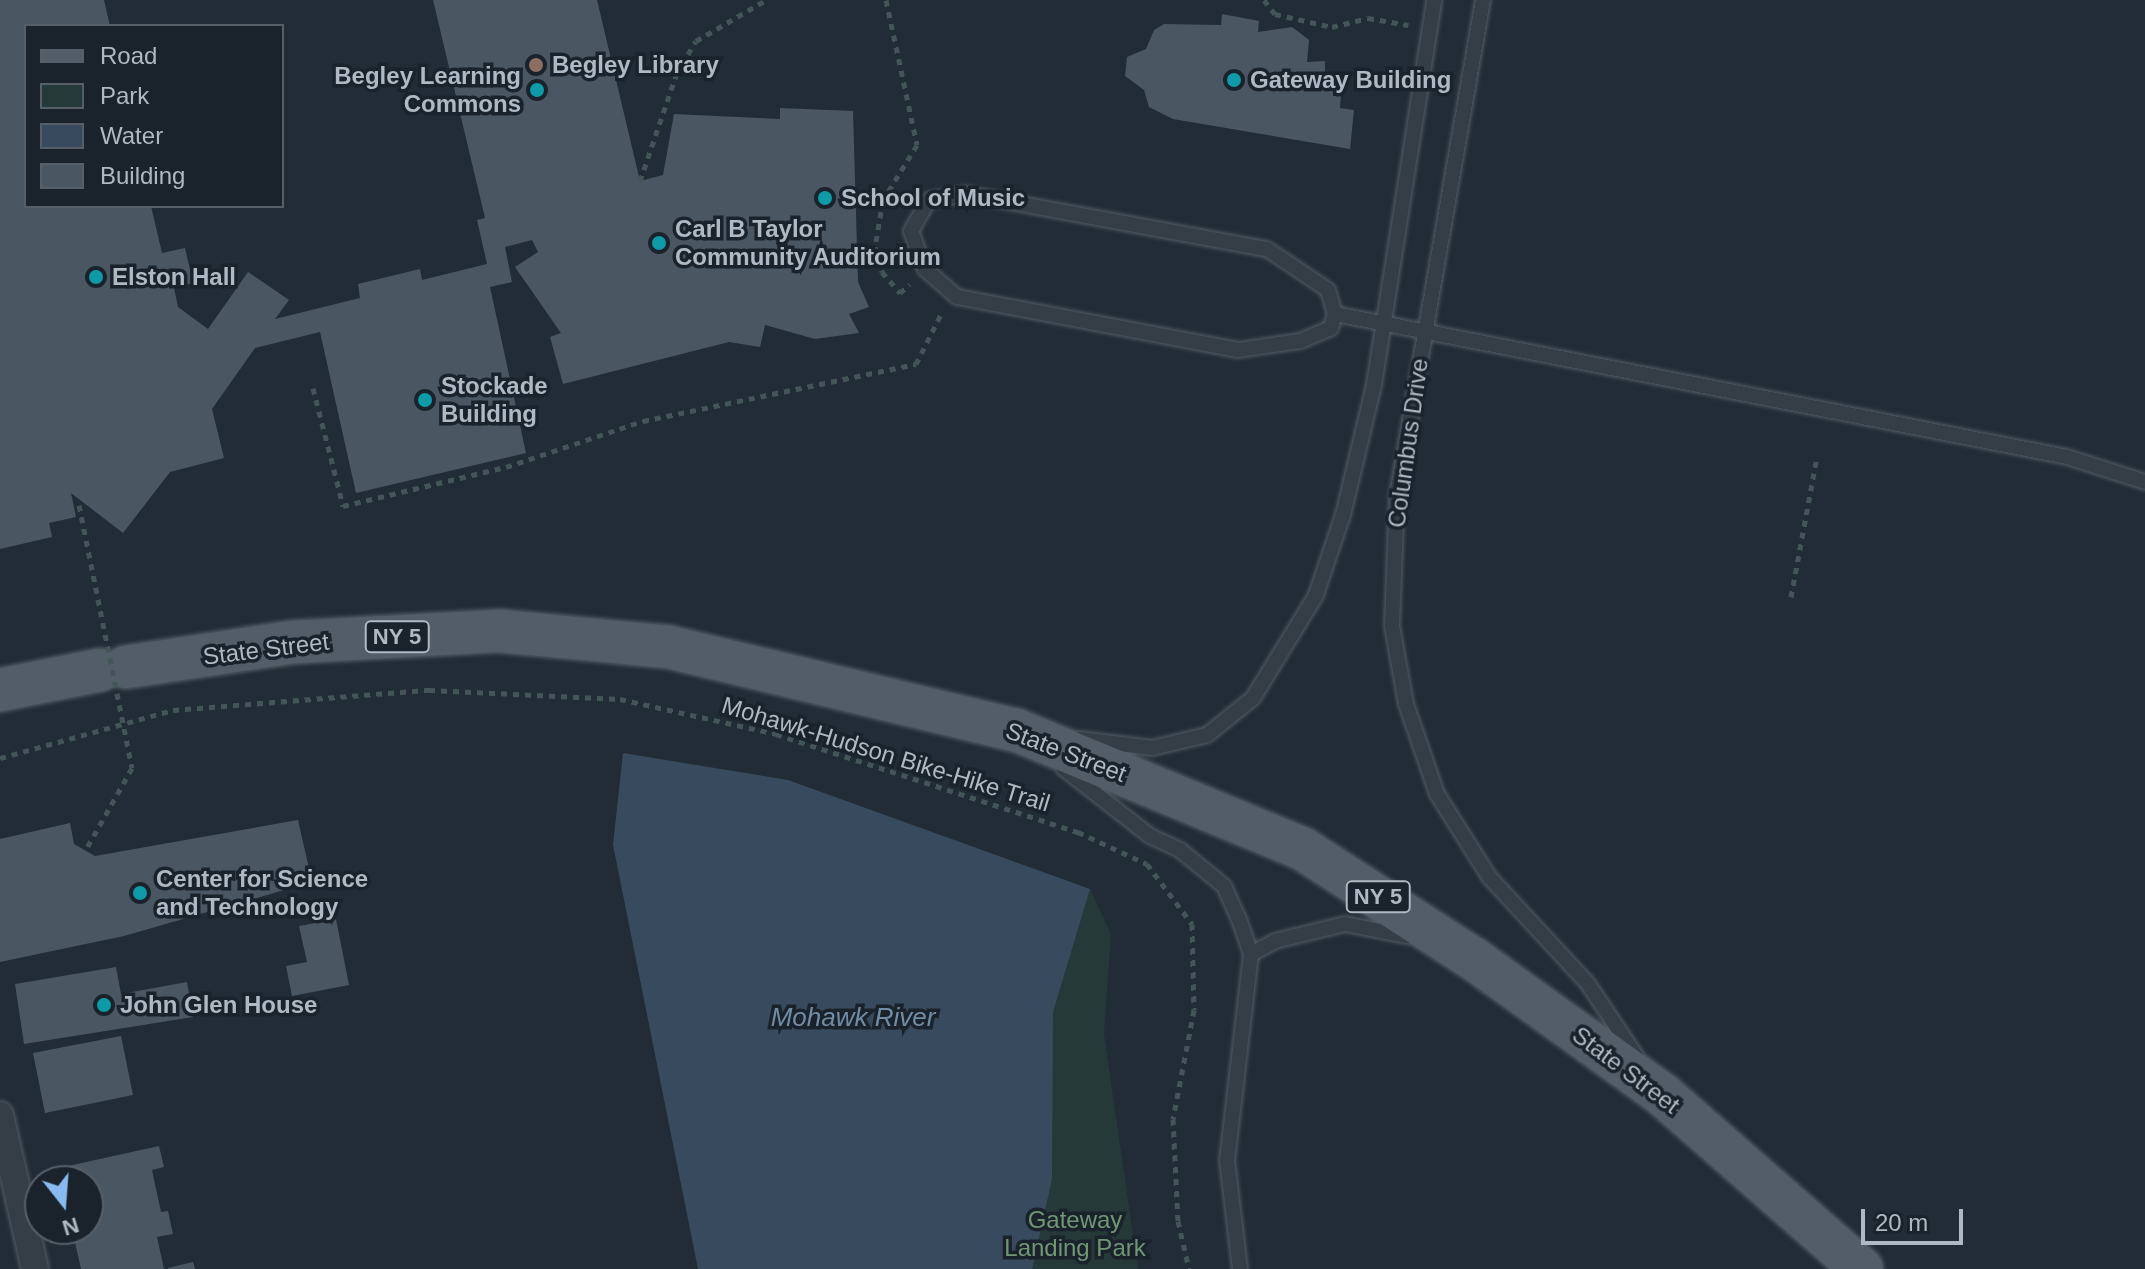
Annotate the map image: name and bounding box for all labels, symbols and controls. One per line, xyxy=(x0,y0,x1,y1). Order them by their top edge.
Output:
legend xyxy=(24,24,284,208)
text: Road xyxy=(100,42,157,69)
place label: Begley Library xyxy=(552,51,719,79)
marker: Begley Library xyxy=(527,56,545,74)
place label: Begley Learning Commons xyxy=(334,62,521,118)
place label: Gateway Building xyxy=(1250,66,1451,94)
marker: Gateway Building xyxy=(1225,71,1243,89)
marker: Begley Learning Commons xyxy=(528,81,546,99)
text: Park xyxy=(100,82,149,109)
text: Water xyxy=(100,122,163,149)
text: Building xyxy=(100,162,185,189)
place label: School of Music xyxy=(841,184,1025,212)
marker: School of Music xyxy=(816,189,834,207)
place label: Carl B Taylor Community Auditorium xyxy=(675,215,942,271)
marker: Carl B Taylor Community Auditorium xyxy=(650,234,668,252)
place label: Elston Hall xyxy=(112,263,236,291)
marker: Elston Hall xyxy=(87,268,105,286)
street label: Columbus Drive xyxy=(1382,356,1434,530)
place label: Stockade Building xyxy=(441,372,548,428)
marker: Stockade Building xyxy=(416,391,434,409)
road number: NY 5 xyxy=(363,619,431,655)
street label: State Street xyxy=(201,627,331,671)
street label: Mohawk-Hudson Bike-Hike Trail xyxy=(718,690,1054,818)
street label: State Street xyxy=(1002,716,1130,788)
place label: Center for Science and Technology xyxy=(156,865,368,921)
road number: NY 5 xyxy=(1344,879,1412,915)
marker: Center for Science and Technology xyxy=(131,884,149,902)
place label: John Glen House xyxy=(120,991,317,1019)
marker: John Glen House xyxy=(95,996,113,1014)
water label: Mohawk River xyxy=(771,1002,935,1034)
street label: State Street xyxy=(1567,1020,1685,1120)
north arrow xyxy=(24,1165,104,1245)
scale bar xyxy=(1865,1193,1967,1243)
park label: Gateway Landing Park xyxy=(1004,1206,1146,1262)
text: 20 m xyxy=(1875,1209,1928,1236)
text: N xyxy=(59,1212,82,1241)

